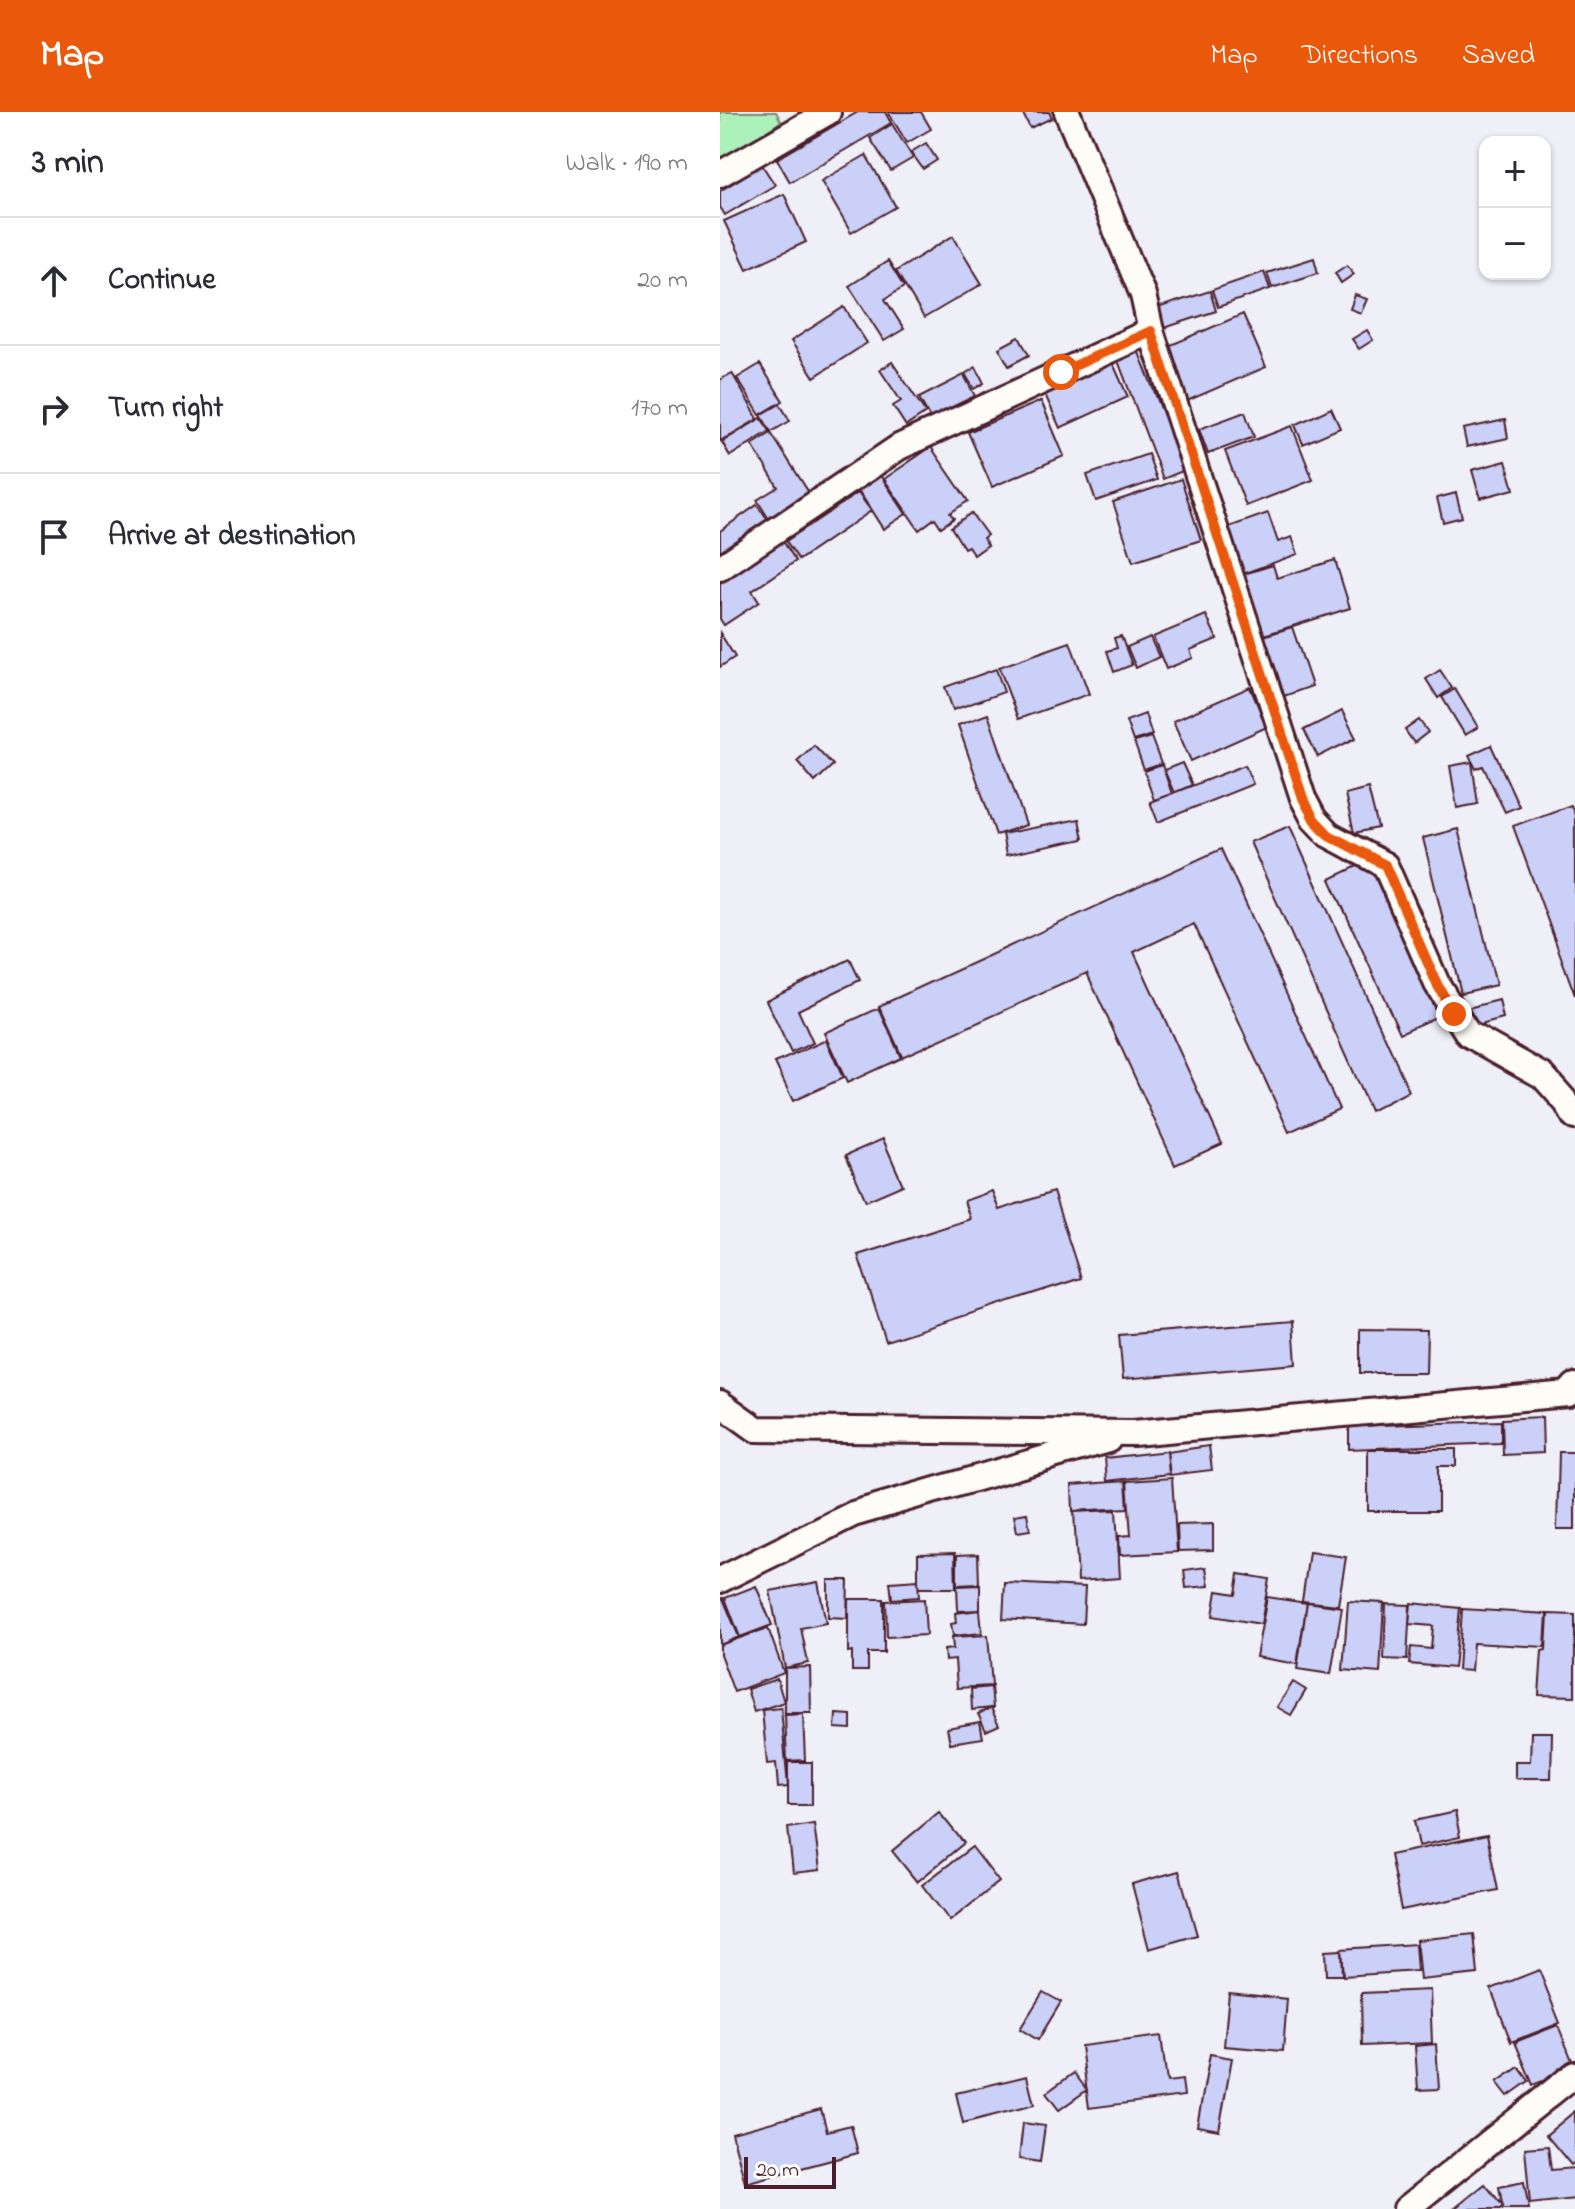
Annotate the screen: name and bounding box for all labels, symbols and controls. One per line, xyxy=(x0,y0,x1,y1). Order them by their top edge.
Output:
text: Map xyxy=(40,28,104,84)
text: Map xyxy=(1210,36,1258,77)
text: Directions xyxy=(1302,36,1418,77)
text: Saved xyxy=(1462,36,1535,77)
map controls xyxy=(1479,136,1551,280)
button: + xyxy=(1479,136,1551,208)
text: 3 min xyxy=(32,139,104,189)
text: Walk · 190 m xyxy=(566,145,688,183)
button: − xyxy=(1479,208,1551,280)
icon: ahead xyxy=(32,259,76,303)
text: Continue xyxy=(108,259,216,303)
text: 20 m xyxy=(637,262,688,300)
route start xyxy=(1043,354,1079,390)
icon: right xyxy=(32,387,76,431)
text: Turn right xyxy=(108,387,223,431)
text: 170 m xyxy=(631,390,688,428)
icon: arrive xyxy=(32,515,76,559)
text: Arrive at destination xyxy=(108,515,356,559)
route end xyxy=(1436,996,1472,1032)
scale bar xyxy=(744,2153,836,2189)
text: 20 m xyxy=(756,2155,799,2187)

